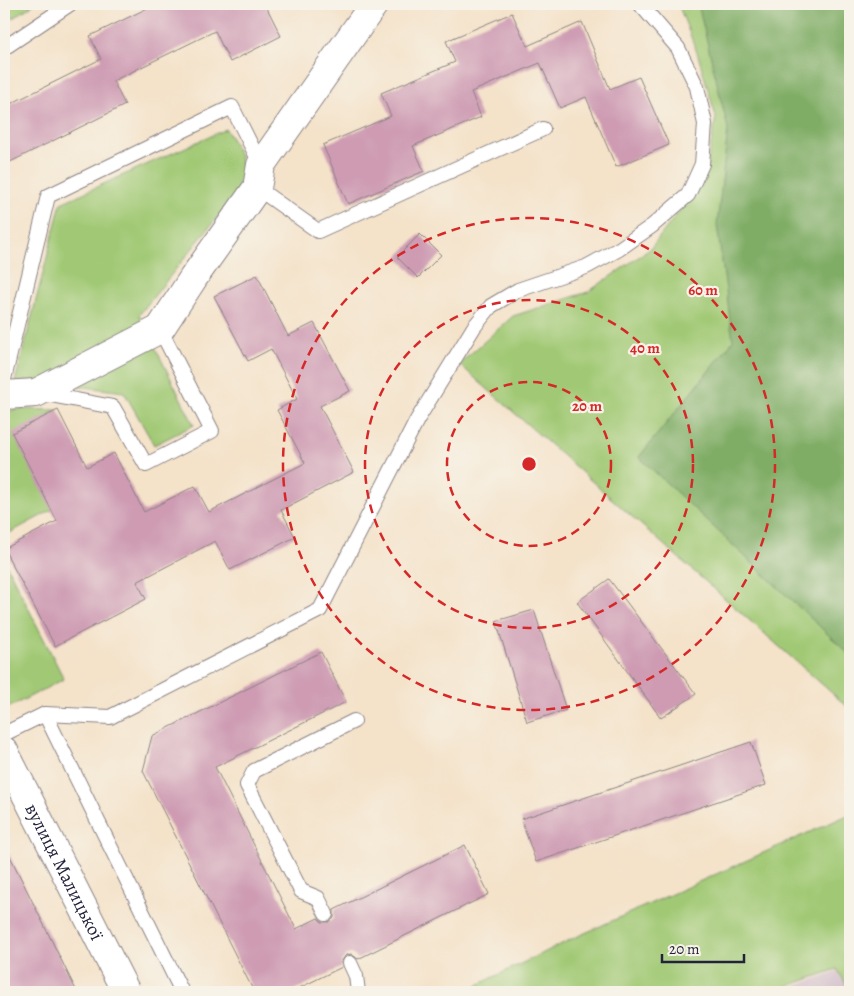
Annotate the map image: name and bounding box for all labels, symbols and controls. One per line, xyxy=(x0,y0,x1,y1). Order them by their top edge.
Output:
text: 60 m xyxy=(688,280,718,300)
text: 40 m xyxy=(630,338,660,358)
text: 20 m xyxy=(572,396,602,416)
centre of rings xyxy=(520,455,538,473)
street label: вулиця Малицької xyxy=(19,799,110,945)
scale bar xyxy=(662,931,744,963)
text: 20 m xyxy=(669,939,700,959)

